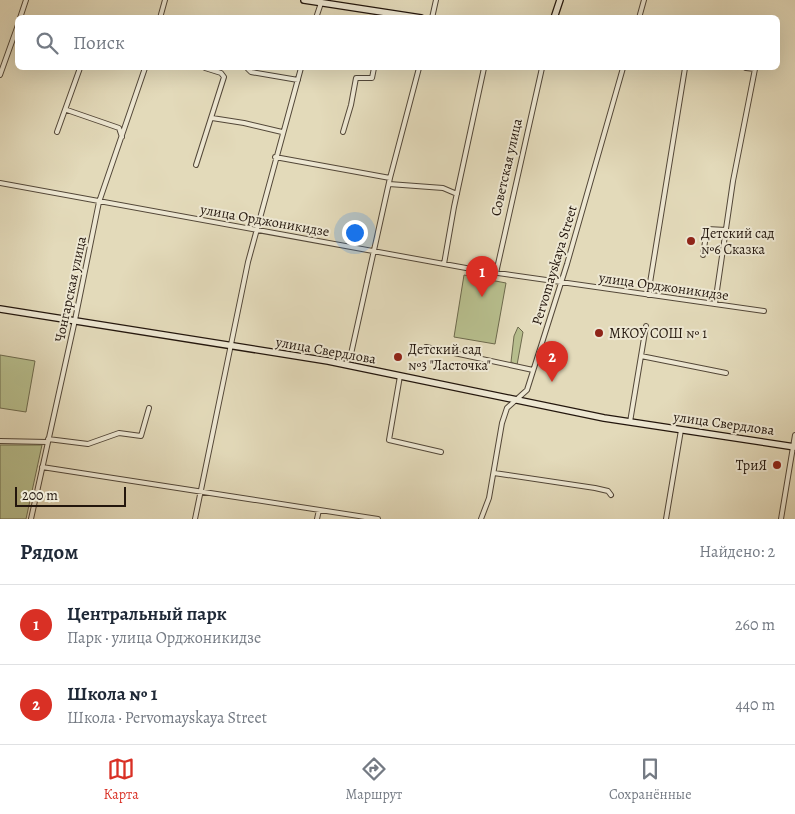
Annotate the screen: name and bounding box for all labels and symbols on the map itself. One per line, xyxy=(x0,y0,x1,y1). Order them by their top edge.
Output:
street label: Советская улица xyxy=(486,116,527,218)
street label: улица Орджоникидзе xyxy=(198,200,331,241)
street label: Pervomayskaya Street xyxy=(527,203,582,327)
your location xyxy=(342,220,368,246)
place label: Детский сад №6 Сказка xyxy=(701,224,774,259)
street label: Чонгарская улица xyxy=(50,234,91,344)
marker: Детский сад №6 Сказка xyxy=(685,235,697,247)
pin: 1 xyxy=(466,256,498,297)
street label: улица Орджоникидзе xyxy=(597,268,730,305)
place label: МКОУ СОШ № 1 xyxy=(609,324,707,343)
marker: МКОУ СОШ № 1 xyxy=(593,327,605,339)
street label: улица Свердлова xyxy=(273,332,378,369)
place label: Детский сад №3 "Ласточка" xyxy=(408,340,491,375)
pin: 2 xyxy=(536,341,568,382)
marker: Детский сад №3 "Ласточка" xyxy=(392,351,404,363)
street label: улица Свердлова xyxy=(671,407,776,440)
place label: ТриЯ xyxy=(736,456,767,475)
marker: ТриЯ xyxy=(771,459,783,471)
scale bar xyxy=(15,484,126,507)

